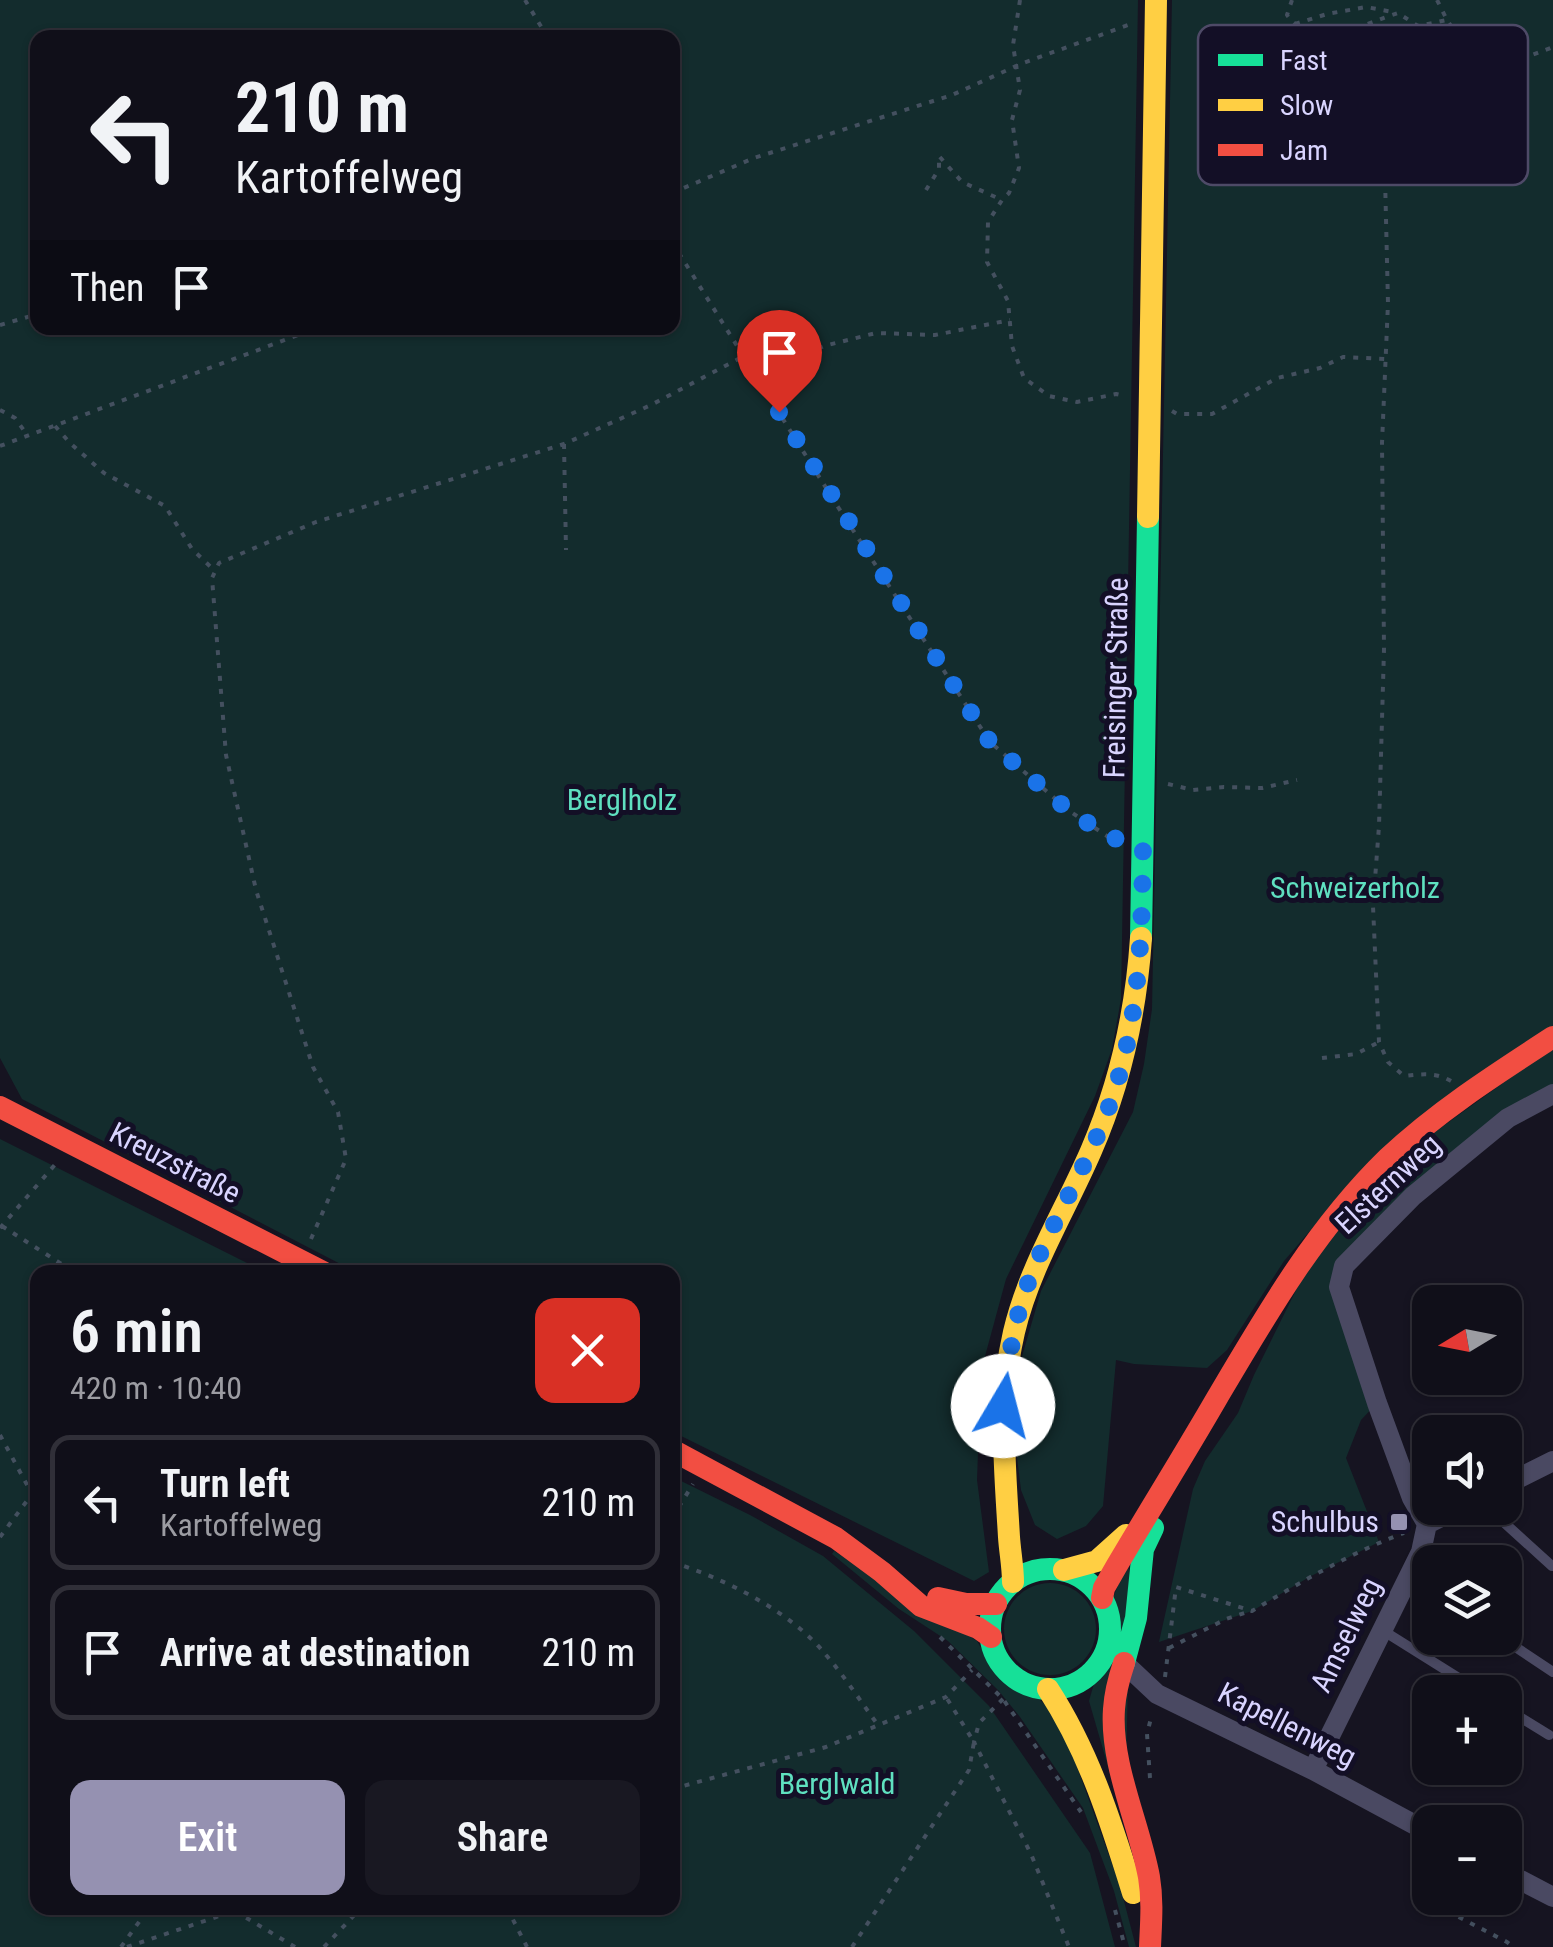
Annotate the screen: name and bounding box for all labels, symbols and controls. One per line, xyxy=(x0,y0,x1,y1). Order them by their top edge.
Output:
legend xyxy=(1198,25,1528,185)
text: Fast xyxy=(1280,44,1327,77)
text: 210 m xyxy=(235,67,409,149)
icon: left xyxy=(70,70,200,200)
text: Slow xyxy=(1280,89,1333,122)
text: Jam xyxy=(1280,134,1328,167)
text: Kartoffelweg xyxy=(235,151,463,204)
icon: arrive xyxy=(164,260,219,315)
text: Then xyxy=(70,266,144,310)
pin xyxy=(737,310,822,413)
icon: arrive xyxy=(752,325,807,380)
street label: Freisinger Straße xyxy=(1096,577,1135,779)
park label: Berglholz xyxy=(567,782,677,817)
park label: Schweizerholz xyxy=(1270,870,1440,905)
street label: Kreuzstraße xyxy=(104,1115,247,1210)
street label: Elsternweg xyxy=(1328,1126,1447,1241)
north arrow xyxy=(1412,1285,1522,1395)
map controls xyxy=(1412,1285,1522,1915)
text: 6 min xyxy=(70,1296,203,1367)
button: close xyxy=(535,1298,640,1403)
position arrow xyxy=(951,1354,1055,1458)
text: 420 m · 10:40 xyxy=(70,1369,242,1407)
button: sound xyxy=(1412,1415,1522,1525)
text: Turn left xyxy=(160,1462,290,1506)
icon: left xyxy=(75,1475,130,1530)
text: 210 m xyxy=(541,1481,635,1525)
place label: Schulbus xyxy=(1271,1504,1379,1539)
text: Kartoffelweg xyxy=(160,1506,322,1544)
marker: Schulbus xyxy=(1388,1511,1410,1533)
button: layers xyxy=(1412,1545,1522,1655)
street label: Amselweg xyxy=(1303,1572,1388,1698)
icon: arrive xyxy=(75,1625,130,1680)
text: Arrive at destination xyxy=(160,1631,470,1675)
text: 210 m xyxy=(541,1631,635,1675)
street label: Kapellenweg xyxy=(1212,1675,1362,1774)
button: + xyxy=(1412,1675,1522,1785)
park label: Berglwald xyxy=(779,1766,895,1801)
button: Exit xyxy=(70,1780,345,1895)
button: Share xyxy=(365,1780,640,1895)
button: − xyxy=(1412,1805,1522,1915)

